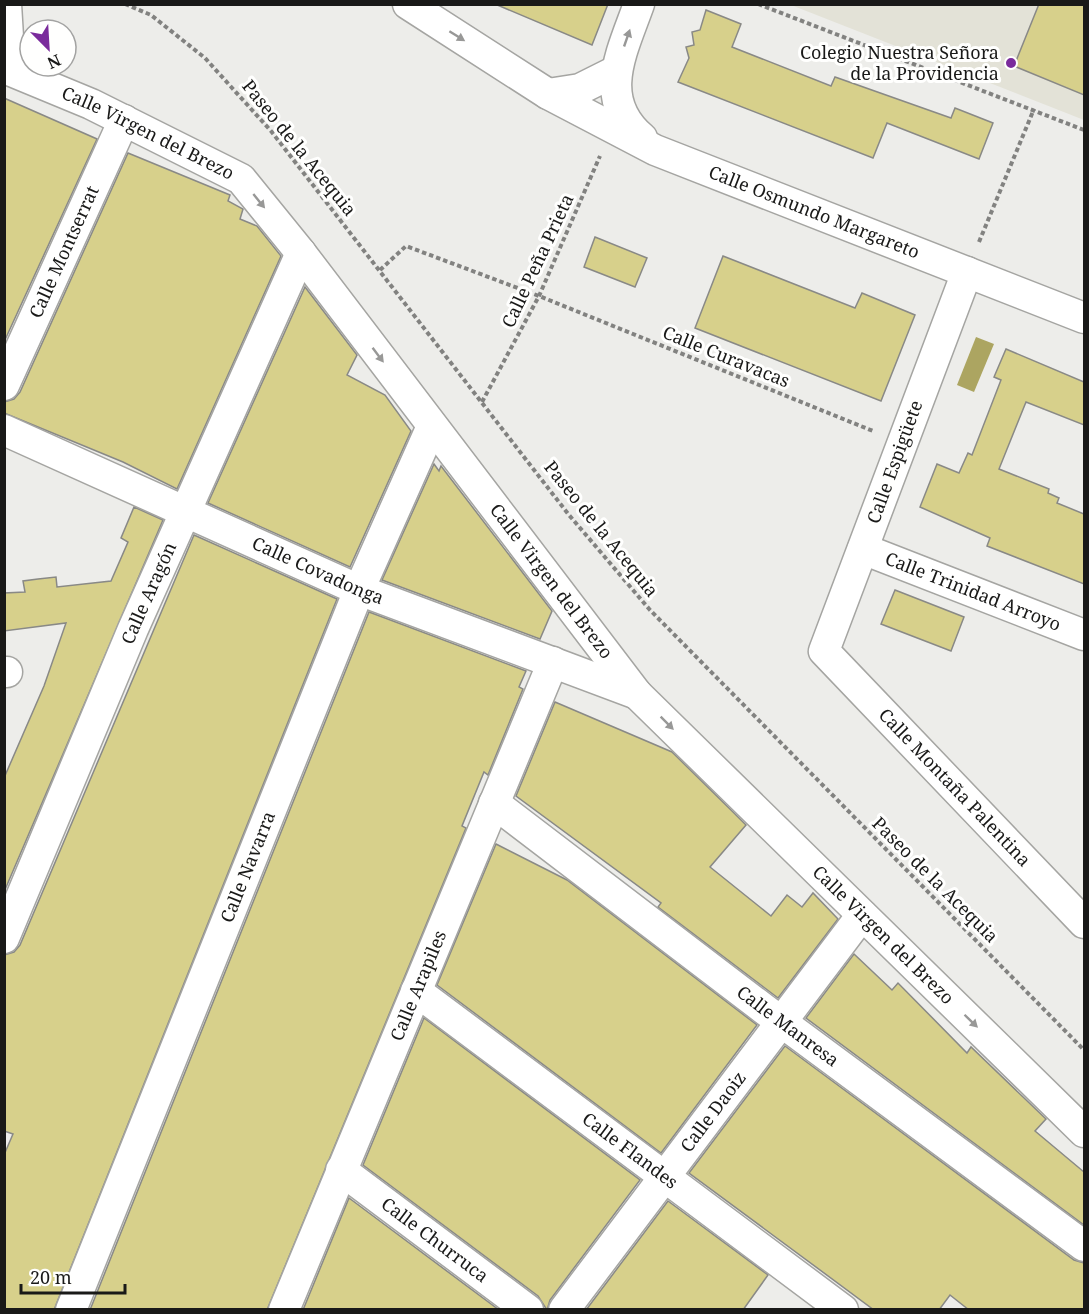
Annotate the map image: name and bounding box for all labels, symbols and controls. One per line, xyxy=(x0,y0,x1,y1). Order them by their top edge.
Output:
north arrow xyxy=(18,18,78,78)
one-way arrow xyxy=(623,28,633,46)
one-way arrow xyxy=(449,30,465,41)
place label: Colegio Nuestra Señora de la Providencia xyxy=(800,40,999,85)
text: N xyxy=(44,49,64,74)
marker: Colegio Nuestra Señora de la Providencia xyxy=(1004,56,1018,70)
street label: Paseo de la Acequia xyxy=(237,74,362,221)
street label: Calle Virgen del Brezo xyxy=(58,80,239,185)
street label: Calle Osmundo Margareto xyxy=(705,159,923,263)
street label: Calle Montserrat xyxy=(23,182,104,322)
street label: Calle Peña Prieta xyxy=(496,190,579,331)
one-way arrow xyxy=(252,193,265,209)
street label: Calle Curavacas xyxy=(659,320,793,392)
one-way arrow xyxy=(372,347,384,363)
street label: Calle Espigüete xyxy=(861,397,927,527)
street label: Paseo de la Acequia xyxy=(539,455,664,602)
street label: Calle Virgen del Brezo xyxy=(485,498,619,663)
street label: Calle Covadonga xyxy=(249,530,387,609)
street label: Calle Aragón xyxy=(115,538,181,648)
street label: Calle Trinidad Arroyo xyxy=(882,546,1065,636)
street label: Calle Montaña Palentina xyxy=(874,703,1037,871)
one-way arrow xyxy=(659,716,674,730)
street label: Calle Navarra xyxy=(214,808,280,926)
street label: Paseo de la Acequia xyxy=(868,811,1004,947)
street label: Calle Virgen del Brezo xyxy=(808,860,960,1009)
street label: Calle Arapiles xyxy=(384,926,451,1044)
street label: Calle Manresa xyxy=(732,980,844,1072)
one-way arrow xyxy=(963,1014,977,1028)
street label: Calle Daoiz xyxy=(674,1066,751,1157)
street label: Calle Flandes xyxy=(578,1106,683,1194)
street label: Calle Churruca xyxy=(377,1191,494,1287)
scale bar xyxy=(21,1257,124,1295)
text: 20 m xyxy=(30,1265,72,1289)

